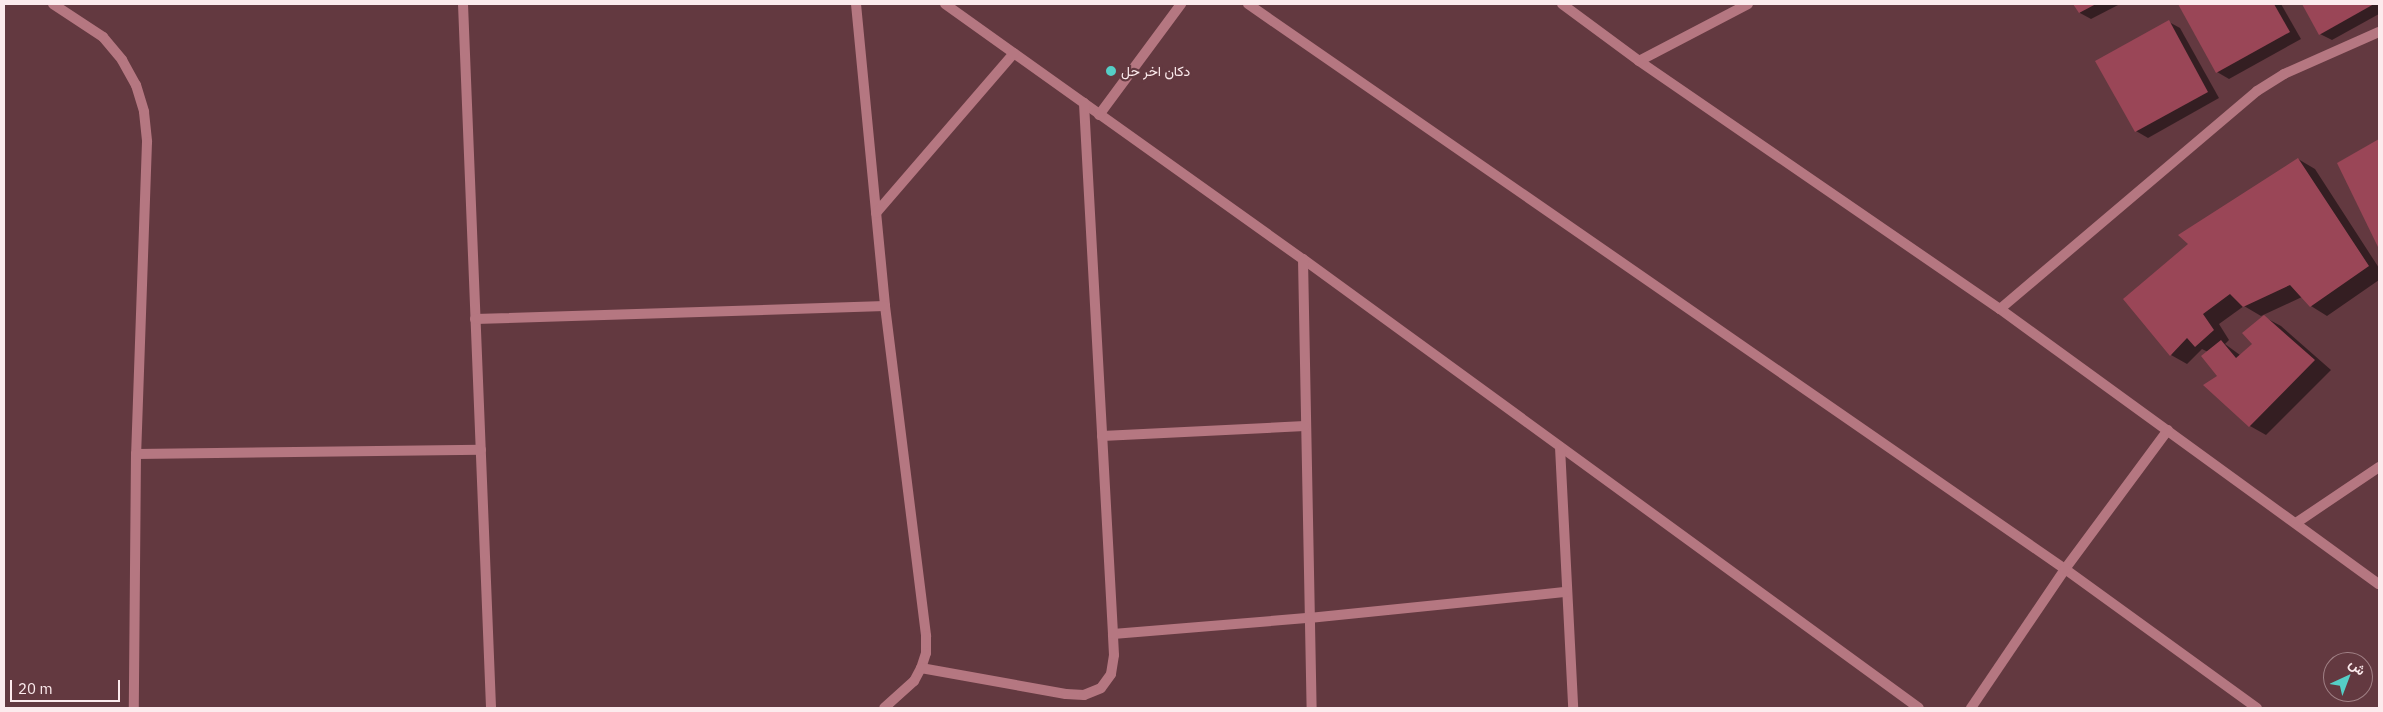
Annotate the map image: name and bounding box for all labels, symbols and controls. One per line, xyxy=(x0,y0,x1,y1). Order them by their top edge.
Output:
place label: دكان اخر حل xyxy=(1121,63,1190,79)
marker: دكان اخر حل xyxy=(1105,65,1117,77)
north arrow xyxy=(2323,652,2373,702)
text: ش xyxy=(2345,654,2370,679)
scale bar xyxy=(12,670,122,702)
text: 20 m xyxy=(18,679,53,698)

